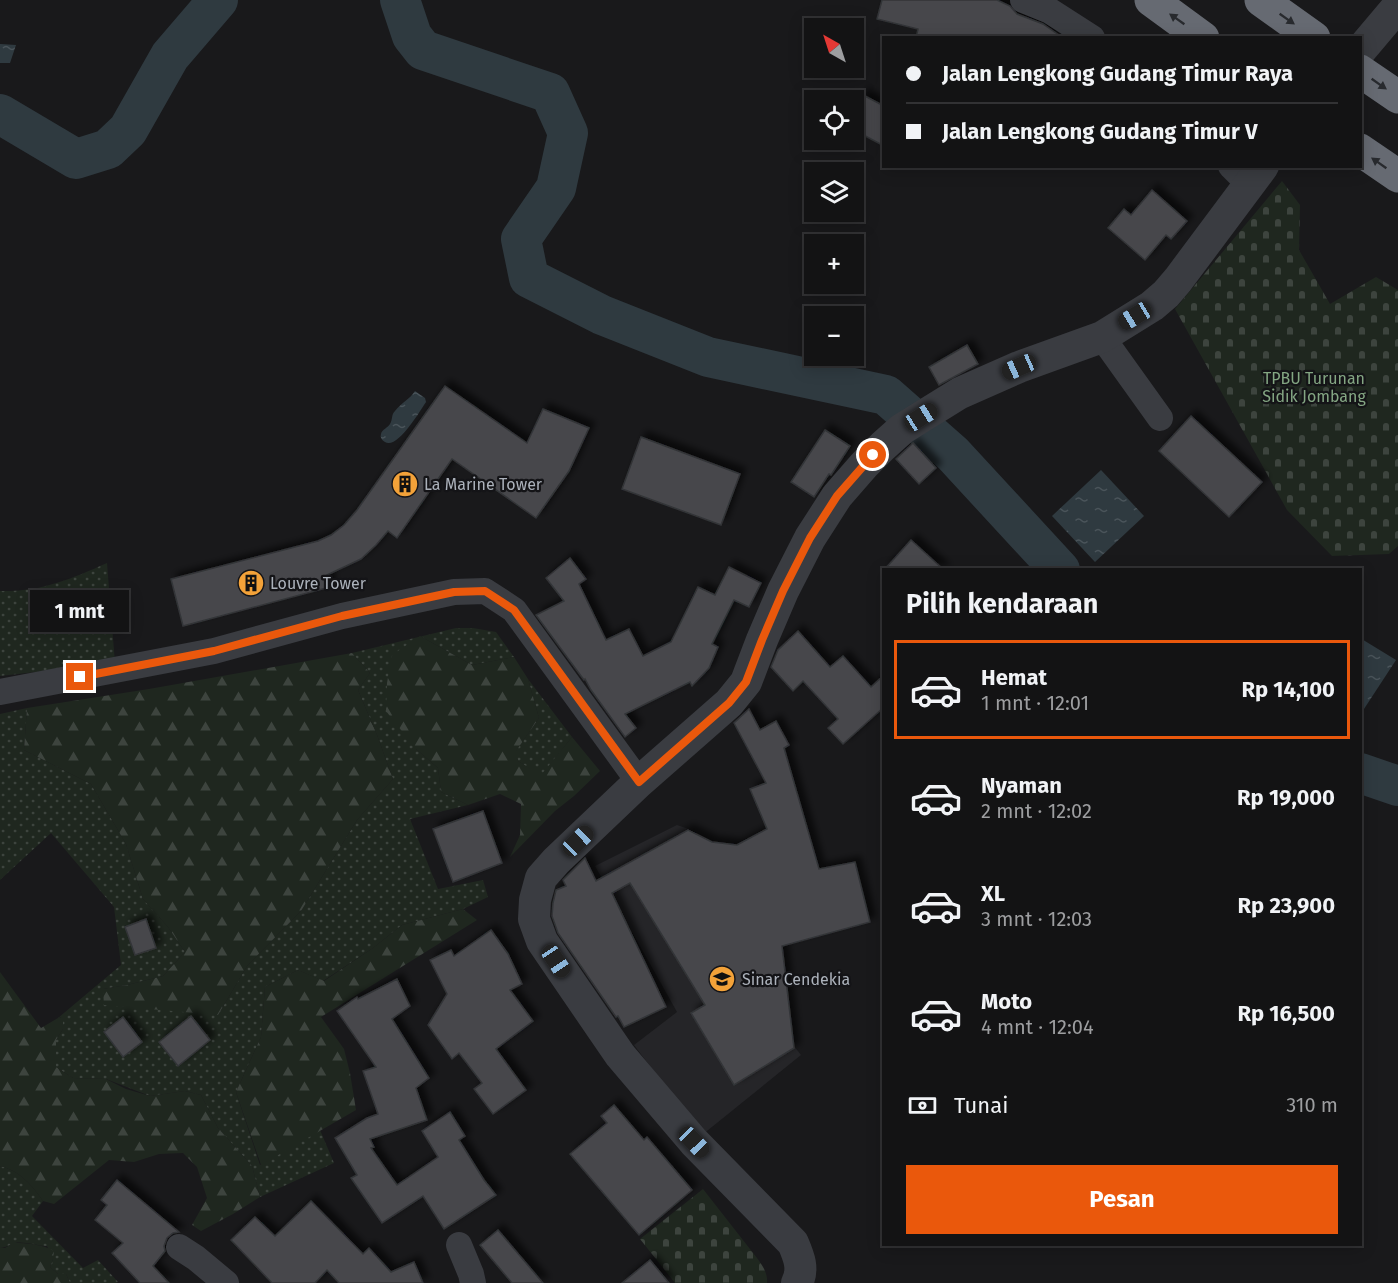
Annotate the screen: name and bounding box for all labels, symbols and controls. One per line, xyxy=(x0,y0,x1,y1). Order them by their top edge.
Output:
one-way arrow xyxy=(1279,13,1295,25)
one-way arrow xyxy=(1169,14,1185,25)
north arrow xyxy=(804,18,864,78)
map controls xyxy=(804,18,864,366)
text: Jalan Lengkong Gudang Timur Raya xyxy=(942,60,1293,87)
one-way arrow xyxy=(1371,78,1387,90)
button: locate xyxy=(804,90,864,150)
text: Jalan Lengkong Gudang Timur V xyxy=(942,118,1258,145)
one-way arrow xyxy=(1372,157,1388,169)
button: layers xyxy=(804,162,864,222)
button: + xyxy=(804,234,864,294)
car xyxy=(1115,299,1155,333)
button: − xyxy=(804,306,864,366)
car xyxy=(999,351,1039,383)
park label: TPBU Turunan Sidik Jombang xyxy=(1262,369,1366,406)
car xyxy=(901,400,941,434)
route start xyxy=(859,441,886,468)
building icon: La Marine Tower xyxy=(390,469,420,499)
place label: La Marine Tower xyxy=(424,475,543,494)
building icon: Louvre Tower xyxy=(236,568,266,598)
place label: Louvre Tower xyxy=(270,574,367,593)
text: Pilih kendaraan xyxy=(906,588,1098,620)
callout: 1 mnt xyxy=(31,590,130,632)
text: 1 mnt xyxy=(54,599,105,623)
route end xyxy=(66,663,93,690)
icon: car xyxy=(909,663,963,717)
text: Hemat xyxy=(981,664,1047,691)
text: Rp 14,100 xyxy=(1241,676,1335,703)
text: 1 mnt · 12:01 xyxy=(981,691,1089,715)
icon: car xyxy=(909,771,963,825)
text: Nyaman xyxy=(981,772,1062,799)
text: Rp 19,000 xyxy=(1237,784,1335,811)
text: 2 mnt · 12:02 xyxy=(981,799,1092,823)
car xyxy=(559,822,597,860)
icon: car xyxy=(909,879,963,933)
text: XL xyxy=(981,880,1005,907)
text: Rp 23,900 xyxy=(1238,892,1335,919)
text: 3 mnt · 12:03 xyxy=(981,907,1092,931)
car xyxy=(538,941,574,981)
school or university icon: Sinar Cendekia xyxy=(707,964,737,994)
place label: Sinar Cendekia xyxy=(742,970,850,989)
icon: car xyxy=(909,987,963,1041)
text: Moto xyxy=(981,988,1032,1015)
text: Rp 16,500 xyxy=(1237,1000,1335,1027)
text: 4 mnt · 12:04 xyxy=(981,1015,1094,1039)
icon: cash xyxy=(906,1089,939,1122)
text: Tunai xyxy=(954,1092,1008,1119)
text: 310 m xyxy=(1286,1093,1338,1117)
car xyxy=(675,1123,713,1161)
button: Pesan xyxy=(906,1165,1338,1234)

